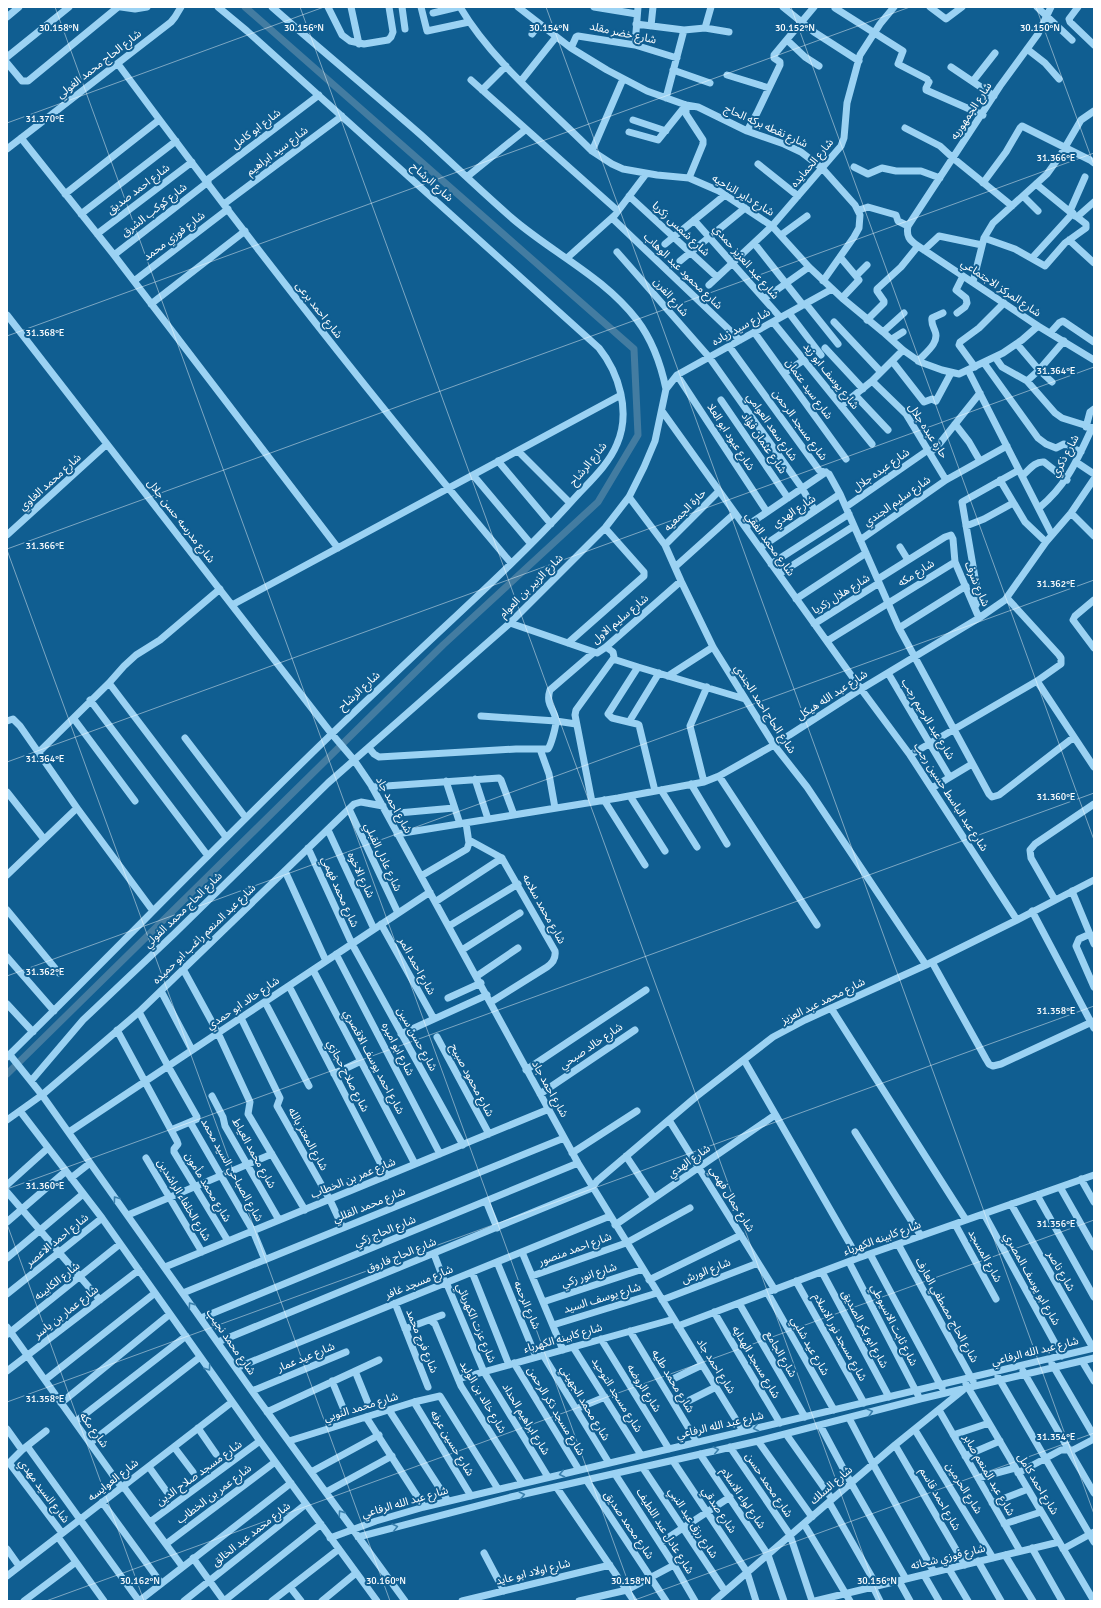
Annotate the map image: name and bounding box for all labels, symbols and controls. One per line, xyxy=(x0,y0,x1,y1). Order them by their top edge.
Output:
street label: شارع خضر مقلد xyxy=(588,20,658,47)
text: 30.158°N xyxy=(39,22,79,34)
text: 30.156°N xyxy=(284,22,324,34)
text: 30.154°N xyxy=(529,22,569,34)
text: 30.152°N xyxy=(775,22,815,34)
text: 30.150°N xyxy=(1020,22,1060,34)
street label: شارع الحاج محمد الغولي xyxy=(54,27,146,103)
street label: شارع الجمهوريه xyxy=(948,80,995,143)
street label: شارع نقطه بركه الحاج xyxy=(722,102,810,151)
street label: شارع ابو كامل xyxy=(229,106,284,153)
text: 31.370°E xyxy=(26,113,65,125)
street label: شارع سيد ابراهيم xyxy=(244,123,312,180)
street label: شارع الحمايده xyxy=(788,136,837,191)
text: 31.366°E xyxy=(1037,152,1076,164)
street label: شارع الرشاح xyxy=(408,160,456,205)
street label: شارع احمد صديق xyxy=(104,161,173,218)
street label: شارع داير الناحيه xyxy=(709,171,777,220)
street label: شارع كوكب الشرق xyxy=(119,180,190,241)
street label: شارع شمس زكريا xyxy=(649,199,713,260)
street label: شارع فوزي محمد xyxy=(141,208,209,265)
street label: شارع عبد العزيز حمدي xyxy=(708,222,782,304)
street label: شارع محمود عبد الوهاب xyxy=(640,230,725,313)
street label: شارع المركز الاجتماعي xyxy=(957,256,1044,322)
street label: شارع الفرن xyxy=(650,275,691,320)
street label: شارع احمد برعى xyxy=(292,279,345,342)
street label: شارع سيد زياده xyxy=(710,305,773,349)
text: 31.368°E xyxy=(26,327,65,339)
street label: شارع يوسف ابو زيد xyxy=(800,340,862,413)
street label: شارع سيد عتمان xyxy=(782,356,836,423)
text: 31.364°E xyxy=(1037,365,1076,377)
street label: شارع مسجد الرحمن xyxy=(769,387,830,464)
street label: شارع سعد العوامي xyxy=(742,391,800,465)
street label: شارع عبود ابو العلا xyxy=(704,401,758,474)
street label: حارة عبده جلال xyxy=(905,401,951,461)
street label: شارع عثمان فؤاد xyxy=(738,410,789,477)
street label: شارع ذكري xyxy=(1048,432,1084,481)
street label: شارع الرشاح xyxy=(567,439,610,489)
street label: شارع عبده جلال xyxy=(850,445,913,495)
street label: شارع محمد الغاوي xyxy=(16,451,86,515)
street label: شارع سليم الجندي xyxy=(861,473,935,531)
street label: شارع مدرسه حسن جلال xyxy=(144,477,218,566)
street label: حارة الجمعيه xyxy=(661,486,709,534)
street label: شارع الهدي xyxy=(770,492,820,532)
street label: شارع محمد الفقي xyxy=(740,510,798,580)
text: 31.366°E xyxy=(26,540,65,552)
street label: شارع الزبير بن العوام xyxy=(496,551,567,621)
street label: شارع مكه xyxy=(895,557,937,590)
street label: شارع شرف xyxy=(961,560,992,609)
street label: شارع هلال زكريا xyxy=(810,571,873,618)
text: 31.362°E xyxy=(1037,578,1076,590)
street label: شارع سليم الاول xyxy=(589,591,653,648)
street label: شارع الحاج احمد الجندي xyxy=(729,662,799,758)
street label: شارع عبد الله هيكل xyxy=(794,667,871,724)
street label: شارع الرشاح xyxy=(335,668,383,714)
street label: شارع عبد الرحيم رجب xyxy=(897,676,957,763)
street label: شارع عبد الباسط حسين رجب xyxy=(910,740,991,854)
text: 31.364°E xyxy=(26,753,65,765)
street label: شارع احمد جاد xyxy=(372,775,415,836)
text: 31.360°E xyxy=(1037,791,1076,803)
street label: شارع عادل القبلي xyxy=(359,821,405,895)
street label: شارع الاخوه xyxy=(344,850,377,901)
street label: شارع محمد فهمي xyxy=(316,855,362,931)
street label: شارع الحاج محمد الفولي xyxy=(141,869,227,952)
street label: شارع محمد سلامه xyxy=(519,872,569,947)
street label: شارع عبد المنعم راغب ابو حميده xyxy=(150,881,260,988)
street label: شارع احمد المر xyxy=(394,934,438,998)
text: 31.362°E xyxy=(26,966,65,978)
street label: شارع خالد ابو حمدي xyxy=(204,974,284,1034)
street label: شارع محمد عبد العزيز xyxy=(778,975,868,1028)
street label: شارع حسن سين xyxy=(393,1005,440,1074)
text: 31.358°E xyxy=(1037,1005,1076,1017)
street label: شارع احمد يوسف الاقصري xyxy=(339,1008,407,1118)
street label: شارع ابو اميره xyxy=(378,1020,417,1079)
street label: شارع خالد صبحي xyxy=(557,1020,627,1074)
street label: شارع صلاح حجازي xyxy=(322,1038,372,1116)
street label: شارع محمود صبيح xyxy=(446,1041,497,1120)
street label: شارع احمد جاد xyxy=(528,1059,571,1120)
street label: شارع المعتز بالله xyxy=(284,1105,331,1174)
street label: شارع الصباحي السيد محمد xyxy=(196,1116,266,1225)
street label: شارع محمد العياط xyxy=(228,1116,279,1191)
street label: شارع الهدي xyxy=(665,1141,715,1183)
street label: شارع محمد مأمون xyxy=(181,1150,234,1225)
street label: شارع عمر بن الخطاب xyxy=(309,1155,398,1202)
street label: شارع الخلفاء الراشدين xyxy=(154,1157,214,1244)
street label: شارع جمال فهمي xyxy=(704,1164,758,1236)
text: 31.360°E xyxy=(26,1180,65,1192)
street label: شارع محمد القللي xyxy=(331,1184,408,1228)
one-way arrow xyxy=(113,1196,121,1203)
street label: شارع احمد الاعصر xyxy=(22,1211,92,1271)
street label: شارع الحاج زكي xyxy=(352,1213,419,1252)
street label: شارع كابينه الكهرباء xyxy=(841,1218,923,1259)
text: 31.356°E xyxy=(1037,1218,1076,1230)
street label: شارع المسجد xyxy=(964,1228,1005,1285)
street label: شارع احمد منصور xyxy=(536,1230,614,1270)
street label: شارع ابو يوسف المصري xyxy=(999,1231,1063,1329)
street label: شارع الحاج فاروق xyxy=(364,1235,439,1276)
street label: شارع ناصر xyxy=(1043,1248,1078,1294)
street label: شارع الحاج مصطفي العارف xyxy=(910,1255,981,1366)
street label: شارع الورش xyxy=(680,1256,733,1287)
street label: شارع الكابينه xyxy=(32,1259,83,1304)
street label: شارع انور زكي xyxy=(560,1260,619,1292)
street label: شارع مسجد غافر xyxy=(382,1262,456,1303)
street label: شارع الرحمه xyxy=(510,1279,543,1332)
street label: شارع يوسف السيد xyxy=(562,1280,643,1317)
street label: شارع عزت الكهربائي xyxy=(451,1281,499,1366)
street label: شارع ثابت الاسيوطي xyxy=(865,1282,920,1370)
street label: شارع عمار بن ياسر xyxy=(30,1283,102,1343)
street label: شارع ابو بكر الصديق xyxy=(838,1288,891,1371)
street label: شارع مسجد نور الاسلام xyxy=(810,1291,870,1384)
one-way arrow xyxy=(189,1302,196,1309)
street label: شارع محمد نجيب xyxy=(203,1307,259,1378)
street label: شارع فرج محمد xyxy=(402,1307,441,1375)
street label: شارع عيد شلبي xyxy=(786,1314,832,1379)
street label: شارع كابينه الكهرباء xyxy=(522,1320,605,1356)
street label: شارع مسجد الهدايه xyxy=(728,1323,783,1402)
street label: شارع الجامع xyxy=(762,1329,800,1380)
street label: شارع عبد الله الرفاعي xyxy=(990,1334,1081,1371)
street label: شارع احمد جاد xyxy=(693,1336,738,1397)
street label: شارع عيد عمار xyxy=(274,1339,337,1376)
street label: شارع محمد طليه xyxy=(648,1347,697,1416)
street label: شارع مسجد التوحيد xyxy=(588,1355,645,1436)
street label: شارع خالد بن الوليد xyxy=(456,1358,509,1436)
street label: شارع الروضه xyxy=(623,1362,664,1415)
street label: شارع محمد الجهيني xyxy=(555,1363,613,1445)
one-way arrow xyxy=(203,1364,211,1371)
street label: شارع مسجد ذكر الرحمن xyxy=(524,1364,588,1458)
street label: شارع ابراهيم الحداد xyxy=(498,1381,553,1459)
street label: شارع محمد النوبي xyxy=(322,1389,401,1427)
text: 31.358°E xyxy=(26,1393,65,1405)
street label: شارع حسين عرفه xyxy=(426,1408,477,1479)
street label: شارع عبد الله الرفاعي xyxy=(675,1409,766,1444)
one-way arrow xyxy=(867,1409,873,1417)
street label: شارع مكه xyxy=(76,1410,111,1451)
one-way arrow xyxy=(753,1424,760,1432)
street label: شارع عبد المنعم صابر xyxy=(958,1431,1018,1519)
text: 31.354°E xyxy=(1037,1431,1076,1443)
street label: شارع مسجد صلاح الدين xyxy=(154,1437,245,1509)
one-way arrow xyxy=(713,1447,720,1455)
street label: شارع محمد حسن xyxy=(742,1450,796,1521)
street label: شارع احمد كامل xyxy=(1014,1451,1062,1518)
street label: شارع السيد مهدي xyxy=(14,1456,72,1527)
street label: شارع العوايسه xyxy=(85,1456,142,1505)
street label: شارع الحرمين xyxy=(942,1460,985,1517)
street label: شارع عمر بن الخطاب xyxy=(174,1461,255,1527)
street label: شارع السلك xyxy=(807,1463,856,1508)
street label: شارع لواء الاسلام xyxy=(717,1465,768,1532)
street label: شارع احمد قاسم xyxy=(915,1465,963,1534)
one-way arrow xyxy=(559,1469,565,1477)
street label: شارع عبد الله الرفاعي xyxy=(360,1483,451,1523)
street label: شارع رزق عبد النبي xyxy=(663,1485,721,1562)
street label: شارع صدقي xyxy=(697,1485,739,1537)
street label: شارع عادل عبد اللطيف xyxy=(633,1486,697,1577)
street label: شارع محمد صديق xyxy=(601,1489,657,1562)
one-way arrow xyxy=(518,1492,525,1500)
street label: شارع محمد عبد الخالق xyxy=(209,1499,294,1570)
one-way arrow xyxy=(338,1510,346,1517)
one-way arrow xyxy=(392,1523,399,1531)
street label: شارع فوزي شحاته xyxy=(909,1541,988,1575)
street label: شارع اولاد ابو عايد xyxy=(494,1556,572,1589)
text: 30.162°N xyxy=(120,1575,160,1587)
text: 30.160°N xyxy=(366,1575,406,1587)
text: 30.158°N xyxy=(611,1575,651,1587)
text: 30.156°N xyxy=(857,1575,897,1587)

